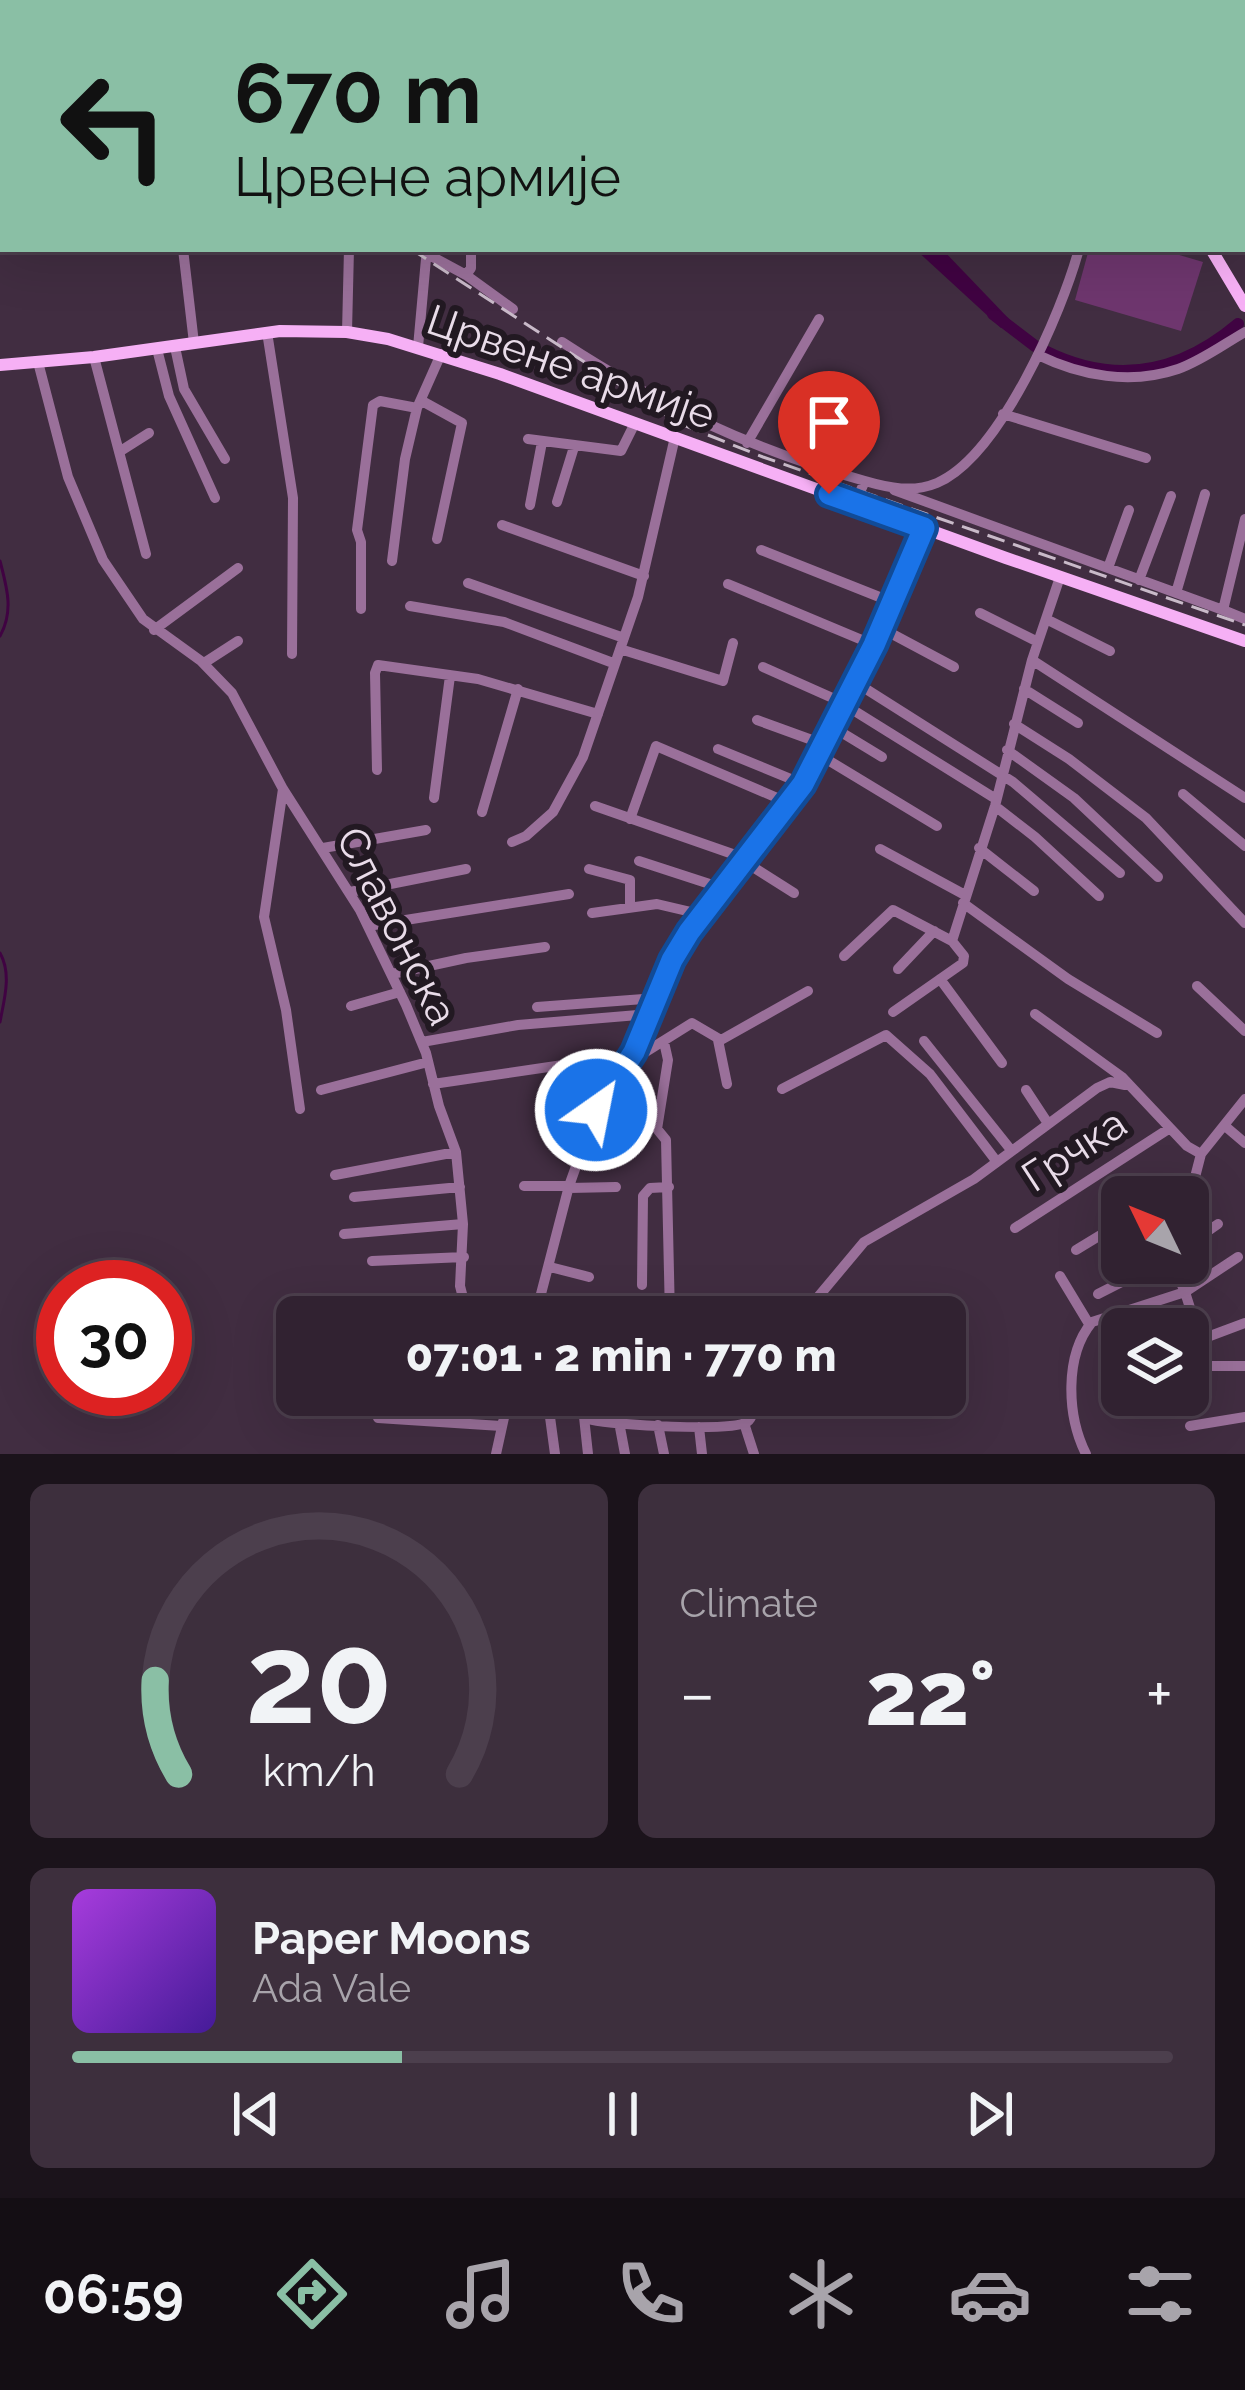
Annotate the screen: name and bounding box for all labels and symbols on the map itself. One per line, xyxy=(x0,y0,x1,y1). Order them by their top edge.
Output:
street label: Црвене армије xyxy=(421,295,721,439)
pin xyxy=(778,371,880,494)
street label: Славонска xyxy=(326,819,468,1033)
position arrow xyxy=(533,1047,659,1173)
street label: Грчка xyxy=(1013,1098,1135,1202)
north arrow xyxy=(1101,1176,1209,1284)
speed limit sign: 30 xyxy=(36,1260,192,1416)

